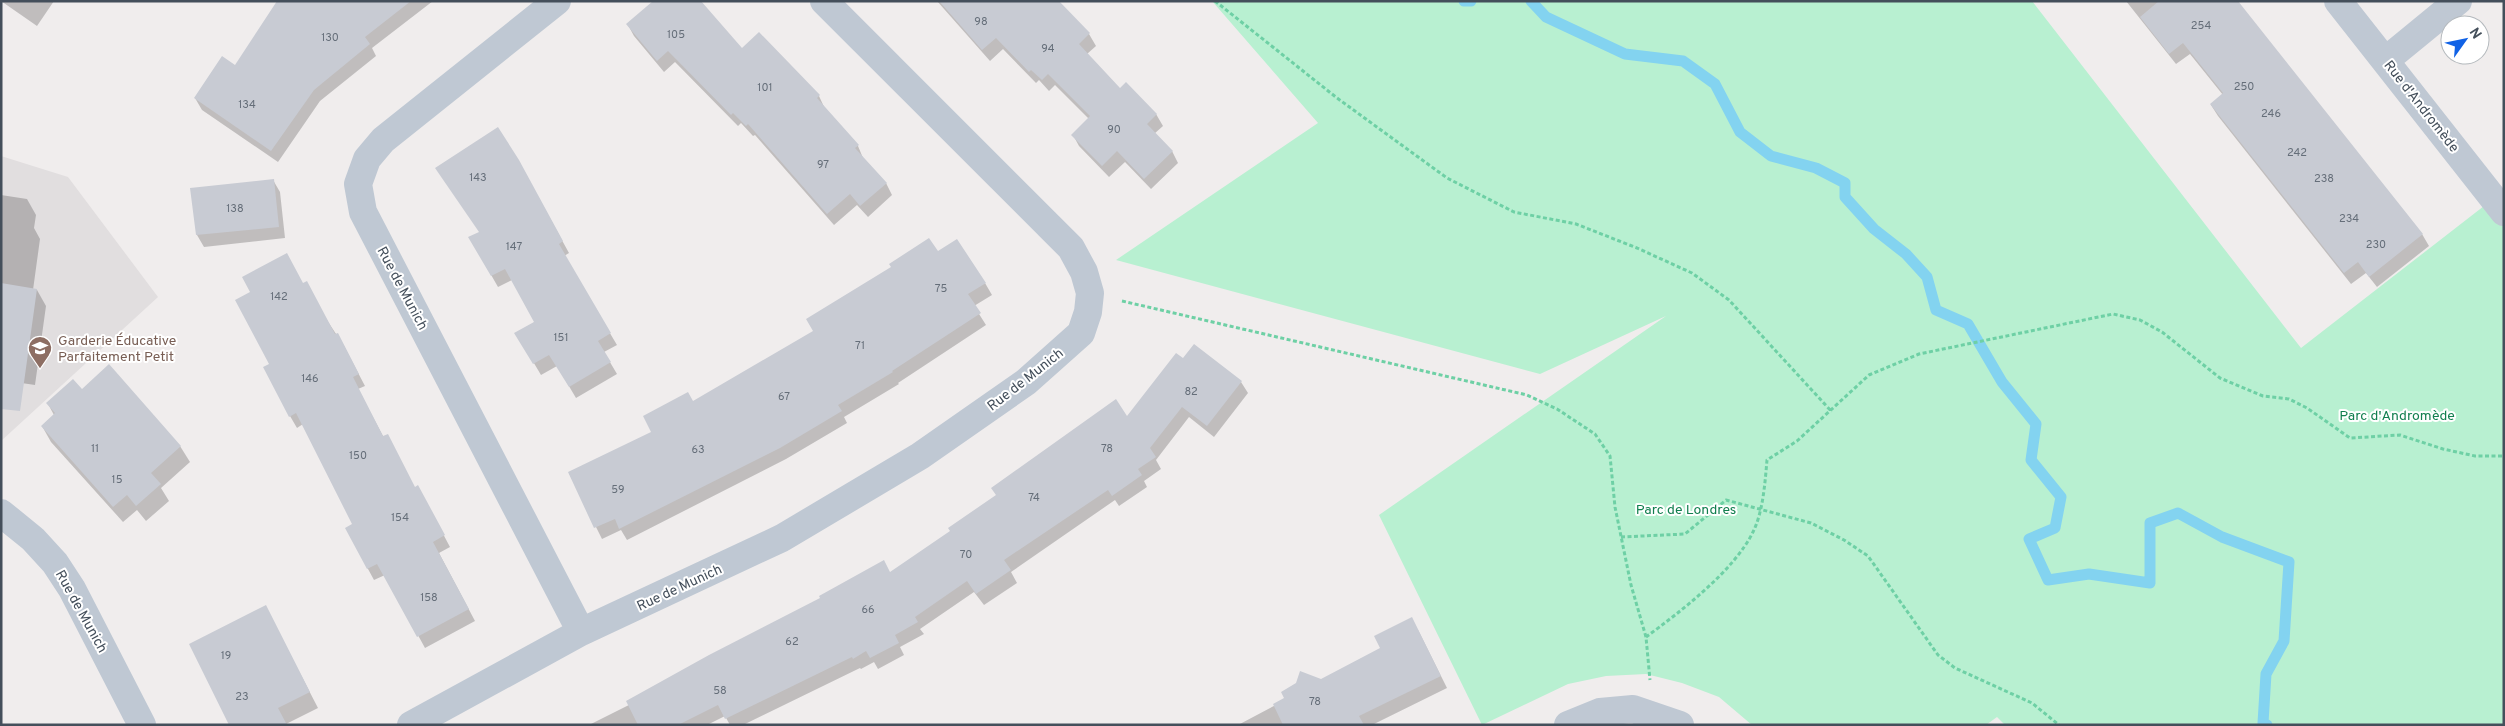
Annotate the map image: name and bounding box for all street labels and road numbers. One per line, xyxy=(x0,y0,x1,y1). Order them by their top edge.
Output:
street label: Rue d'Andromède xyxy=(2380,58,2462,156)
street label: Rue de Munich xyxy=(373,244,431,333)
street label: Rue de Munich xyxy=(984,345,1067,415)
street label: Rue de Munich xyxy=(634,561,725,616)
street label: Rue de Munich xyxy=(51,567,110,656)

